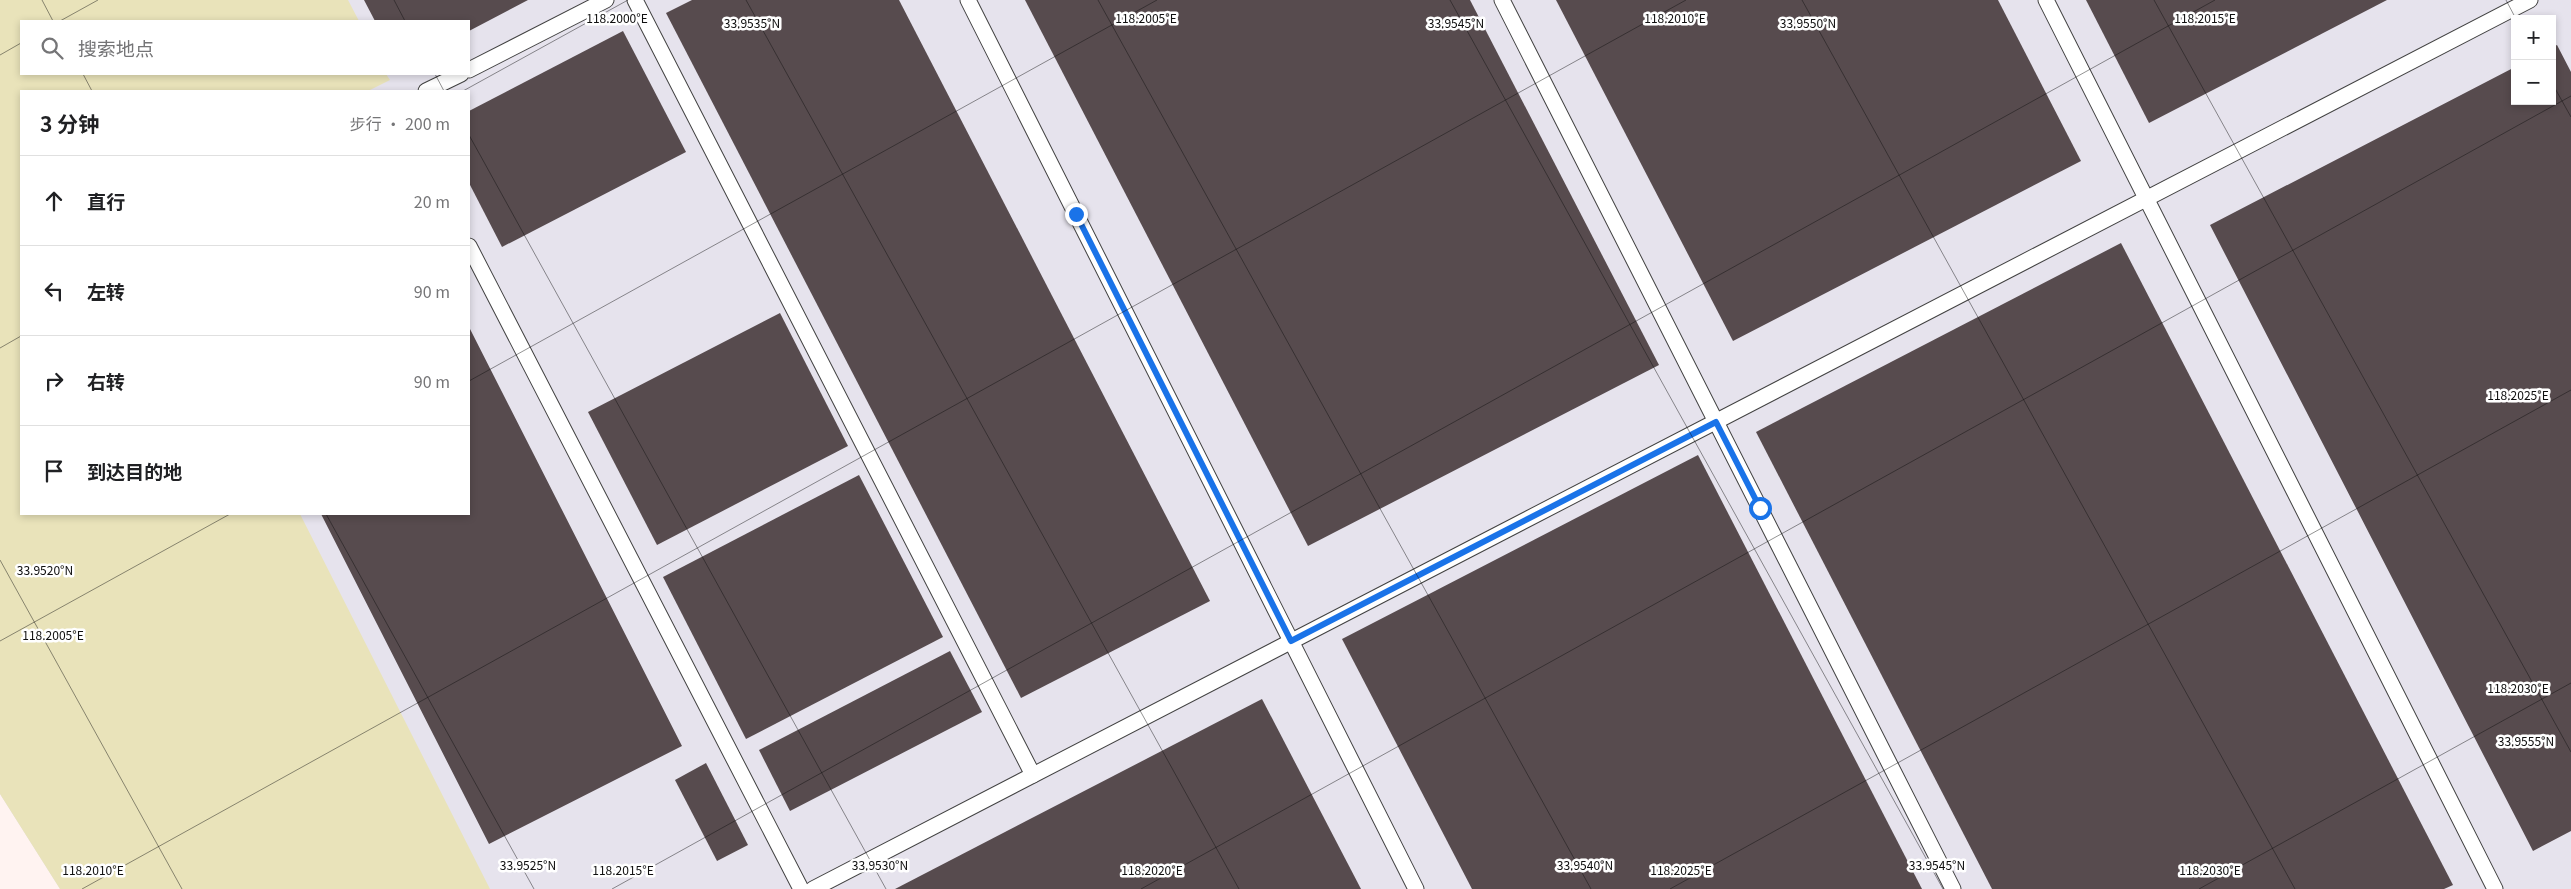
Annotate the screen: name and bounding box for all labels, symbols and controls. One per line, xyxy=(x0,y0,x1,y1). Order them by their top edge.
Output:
text: 118.2000°E xyxy=(586,9,648,26)
text: 118.2005°E xyxy=(1115,9,1177,26)
text: 118.2010°E xyxy=(1644,9,1706,26)
text: 118.2015°E xyxy=(2174,9,2236,26)
text: 33.9535°N xyxy=(724,14,780,31)
text: 33.9545°N xyxy=(1428,14,1484,31)
text: 33.9550°N xyxy=(1780,14,1836,31)
map controls xyxy=(2511,15,2556,105)
button: + xyxy=(2511,15,2556,60)
search box xyxy=(20,20,470,75)
icon: search xyxy=(38,34,66,62)
text: 搜索地点 xyxy=(78,34,154,61)
button: − xyxy=(2511,60,2556,105)
text: 3 分钟 xyxy=(40,108,99,138)
text: 步行 · 200 m xyxy=(350,111,450,135)
icon: ahead xyxy=(40,187,68,215)
text: 直行 xyxy=(87,187,125,214)
text: 20 m xyxy=(414,189,450,213)
route end xyxy=(1065,203,1088,226)
icon: left xyxy=(40,277,68,305)
text: 左转 xyxy=(87,277,125,304)
text: 90 m xyxy=(414,279,450,303)
icon: right xyxy=(40,367,68,395)
text: 右转 xyxy=(87,367,125,394)
text: 90 m xyxy=(414,369,450,393)
text: 118.2025°E xyxy=(2487,386,2549,403)
icon: arrive xyxy=(40,457,68,485)
text: 到达目的地 xyxy=(87,457,182,484)
route start xyxy=(1749,497,1772,520)
text: 33.9520°N xyxy=(17,561,73,578)
text: 118.2005°E xyxy=(22,626,84,643)
text: 118.2030°E xyxy=(2487,679,2549,696)
text: 33.9555°N xyxy=(2498,732,2554,749)
text: 33.9525°N xyxy=(500,856,556,873)
text: 33.9530°N xyxy=(852,856,908,873)
text: 33.9540°N xyxy=(1557,856,1613,873)
text: 33.9545°N xyxy=(1909,856,1965,873)
text: 118.2010°E xyxy=(62,861,124,878)
text: 118.2015°E xyxy=(592,861,654,878)
text: 118.2020°E xyxy=(1121,861,1183,878)
text: 118.2025°E xyxy=(1650,861,1712,878)
text: 118.2030°E xyxy=(2179,861,2241,878)

